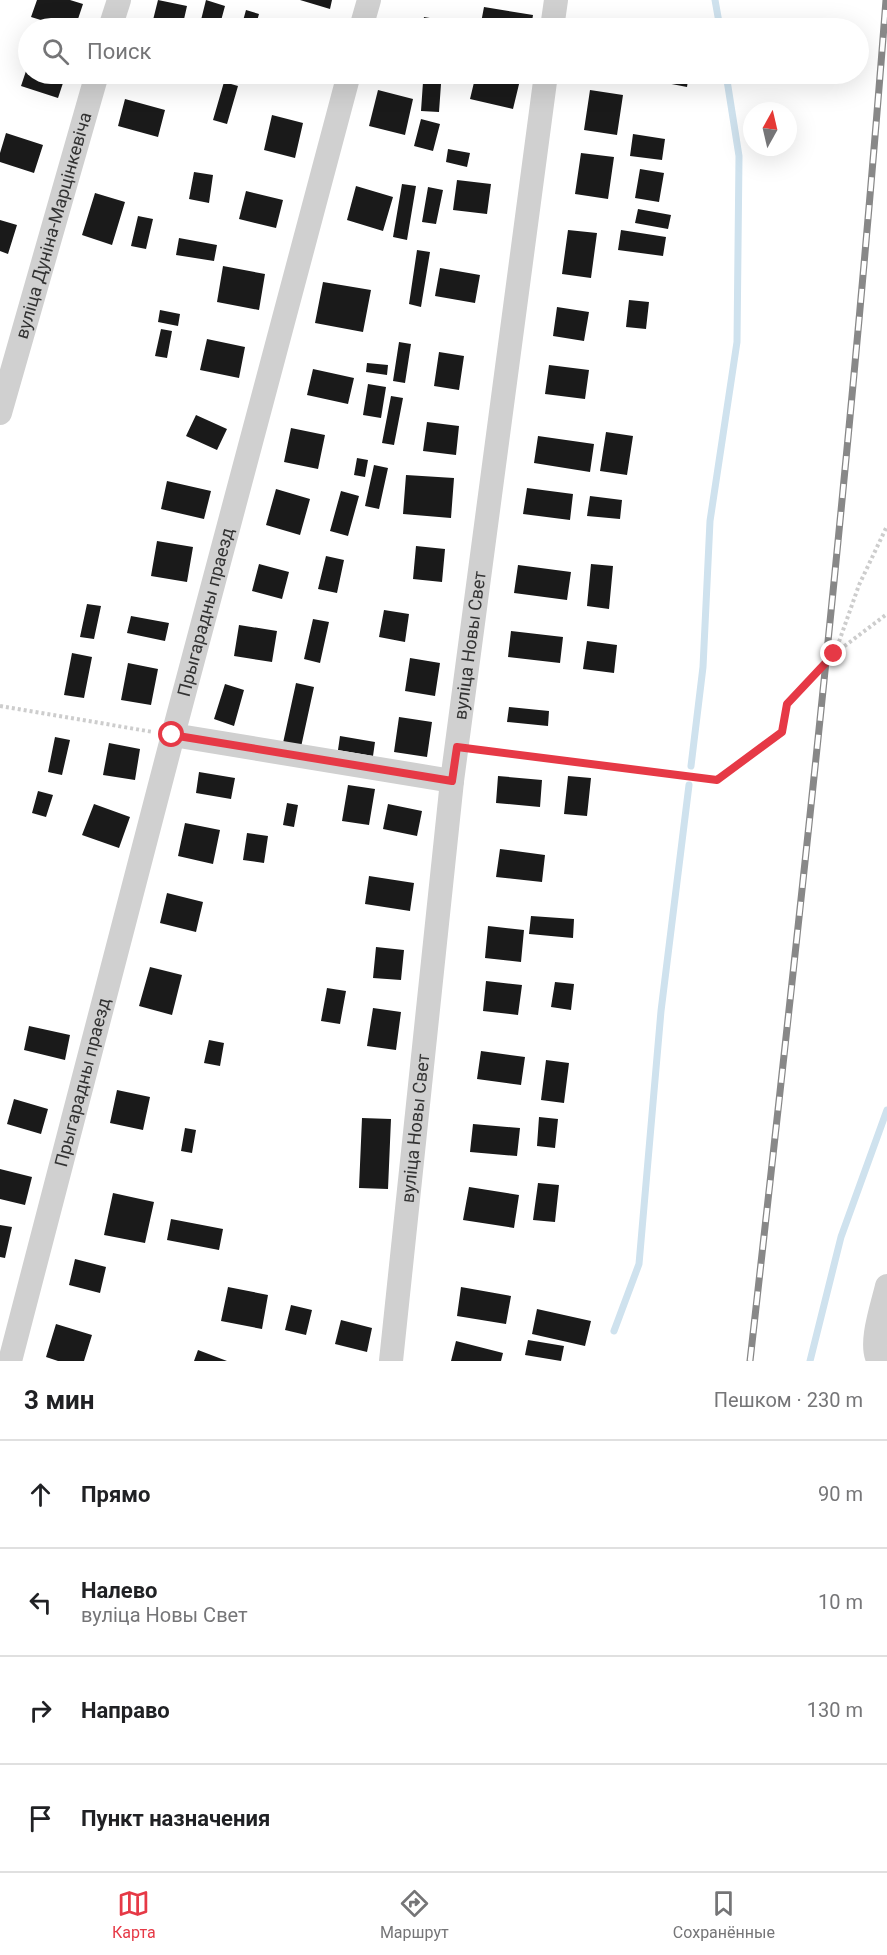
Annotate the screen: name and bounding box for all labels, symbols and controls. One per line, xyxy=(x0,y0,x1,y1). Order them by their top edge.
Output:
search box xyxy=(18,18,869,84)
icon: search xyxy=(39,35,72,68)
text: Поиск xyxy=(87,39,151,64)
north arrow xyxy=(743,102,797,156)
street label: вуліца Дуніна-Марцінкевіча xyxy=(11,110,96,341)
street label: Прыгарадны праезд xyxy=(173,525,238,699)
street label: вуліца Новы Свет xyxy=(449,569,490,721)
route end xyxy=(820,640,846,666)
route start xyxy=(158,721,184,747)
street label: Прыгарадны праезд xyxy=(50,995,114,1169)
street label: вуліца Новы Свет xyxy=(397,1052,433,1204)
text: 3 мин xyxy=(24,1385,95,1415)
text: Пешком · 230 m xyxy=(714,1388,863,1412)
icon: ahead xyxy=(24,1478,57,1511)
text: Прямо xyxy=(81,1482,150,1507)
text: 90 m xyxy=(818,1482,863,1506)
text: Налево xyxy=(81,1578,158,1603)
icon: left xyxy=(24,1586,57,1619)
text: 10 m xyxy=(818,1590,863,1614)
text: вуліца Новы Свет xyxy=(81,1603,248,1627)
icon: right xyxy=(24,1694,57,1727)
text: Направо xyxy=(81,1698,170,1723)
text: 130 m xyxy=(807,1698,863,1722)
icon: arrive xyxy=(24,1802,57,1835)
text: Пункт назначения xyxy=(81,1806,270,1831)
tab: Карта xyxy=(112,1887,156,1942)
tab: Маршрут xyxy=(380,1887,449,1942)
tab: Сохранённые xyxy=(673,1887,775,1942)

